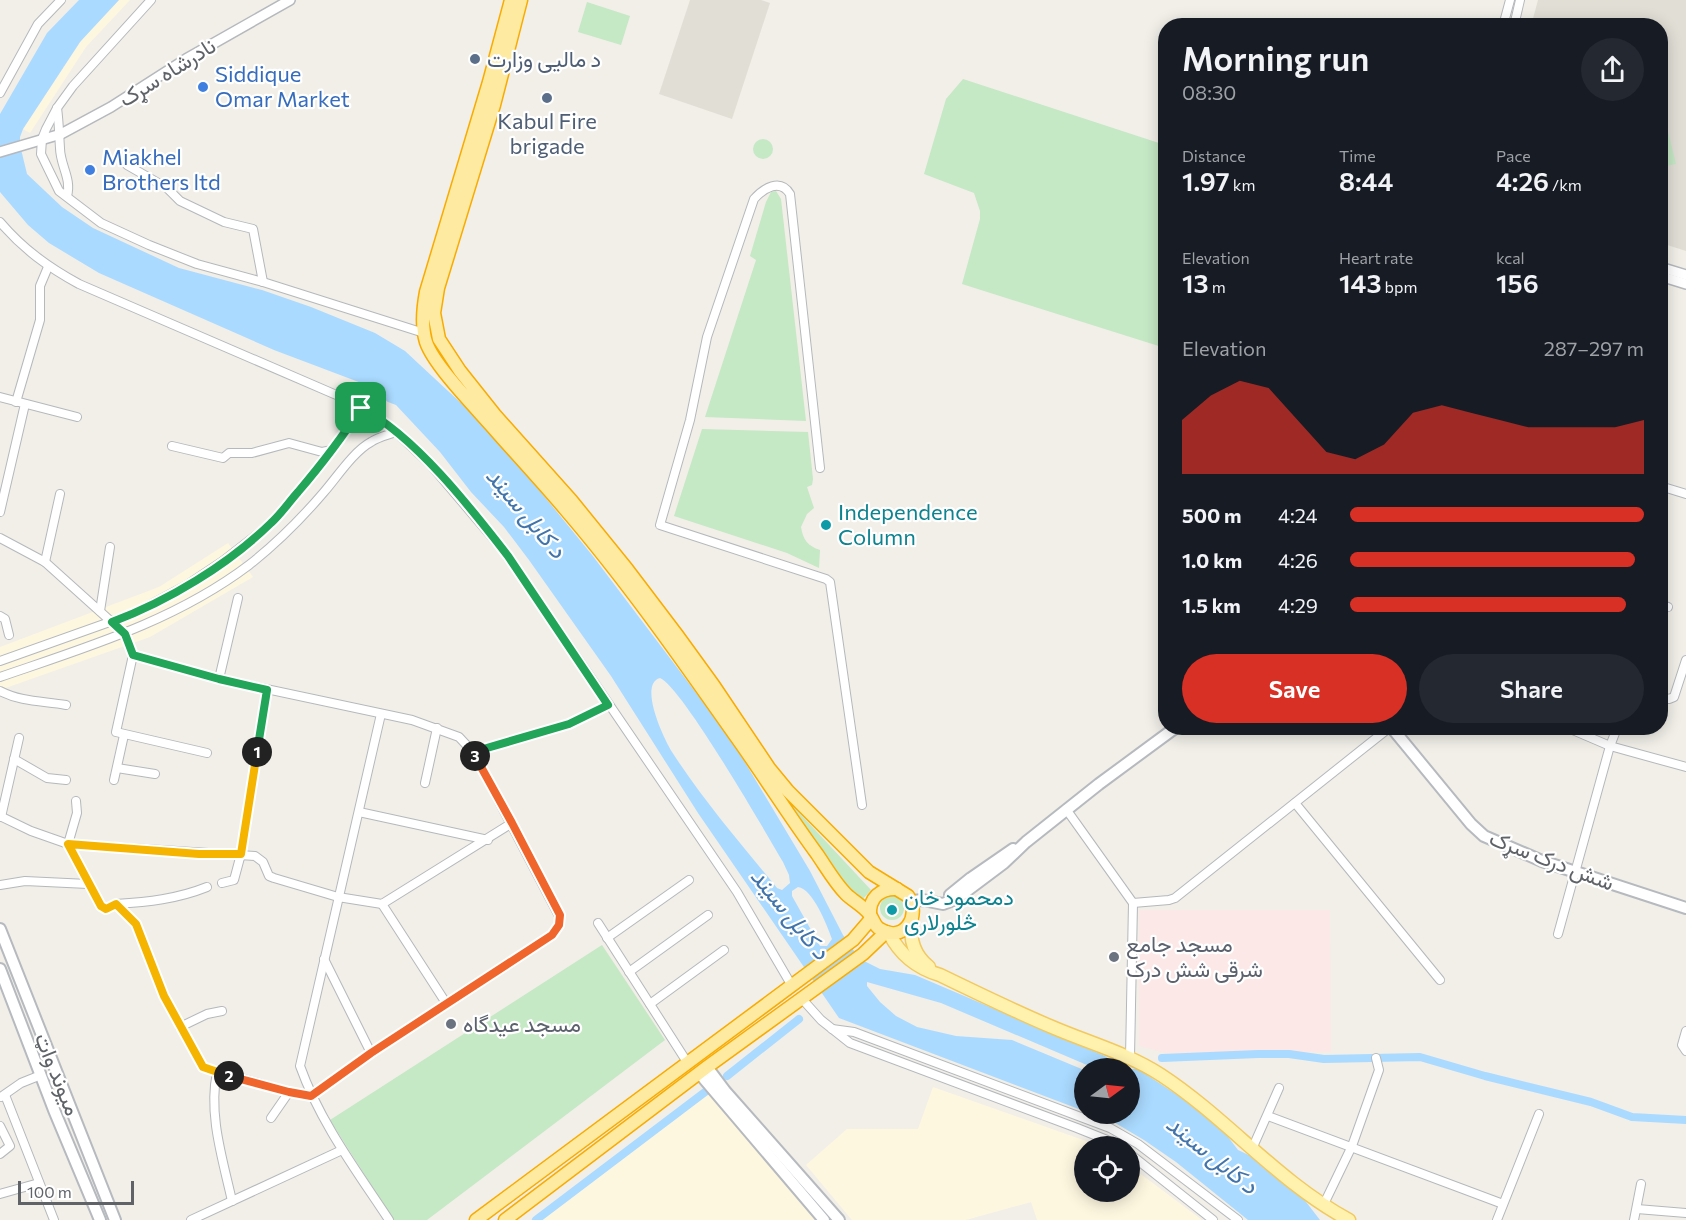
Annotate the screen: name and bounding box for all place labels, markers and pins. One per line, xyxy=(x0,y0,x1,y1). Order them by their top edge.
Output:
place label: د مالیی وزارت xyxy=(487,45,601,73)
marker: د مالیی وزارت xyxy=(468,52,482,66)
place label: Siddique Omar Market xyxy=(215,60,350,112)
marker: Siddique Omar Market xyxy=(196,80,210,94)
marker: Kabul Fire brigade xyxy=(540,91,554,105)
place label: Kabul Fire brigade xyxy=(497,107,597,159)
place label: Miakhel Brothers ltd xyxy=(102,143,221,195)
marker: Miakhel Brothers ltd xyxy=(83,163,97,177)
pin xyxy=(335,382,386,433)
place label: Independence Column xyxy=(838,498,978,550)
marker: Independence Column xyxy=(819,518,833,532)
pin: 1 xyxy=(242,737,272,767)
pin: 3 xyxy=(460,741,490,771)
place label: دمحمود خان څلورلاری xyxy=(904,883,1014,936)
marker: دمحمود خان څلورلاری xyxy=(885,903,899,917)
place label: مسجد جامع شرقی شش درک xyxy=(1126,930,1263,983)
marker: مسجد جامع شرقی شش درک xyxy=(1107,950,1121,964)
place label: مسجد عیدگاه xyxy=(463,1010,581,1037)
marker: مسجد عیدگاه xyxy=(444,1017,458,1031)
pin: 2 xyxy=(214,1061,244,1091)

